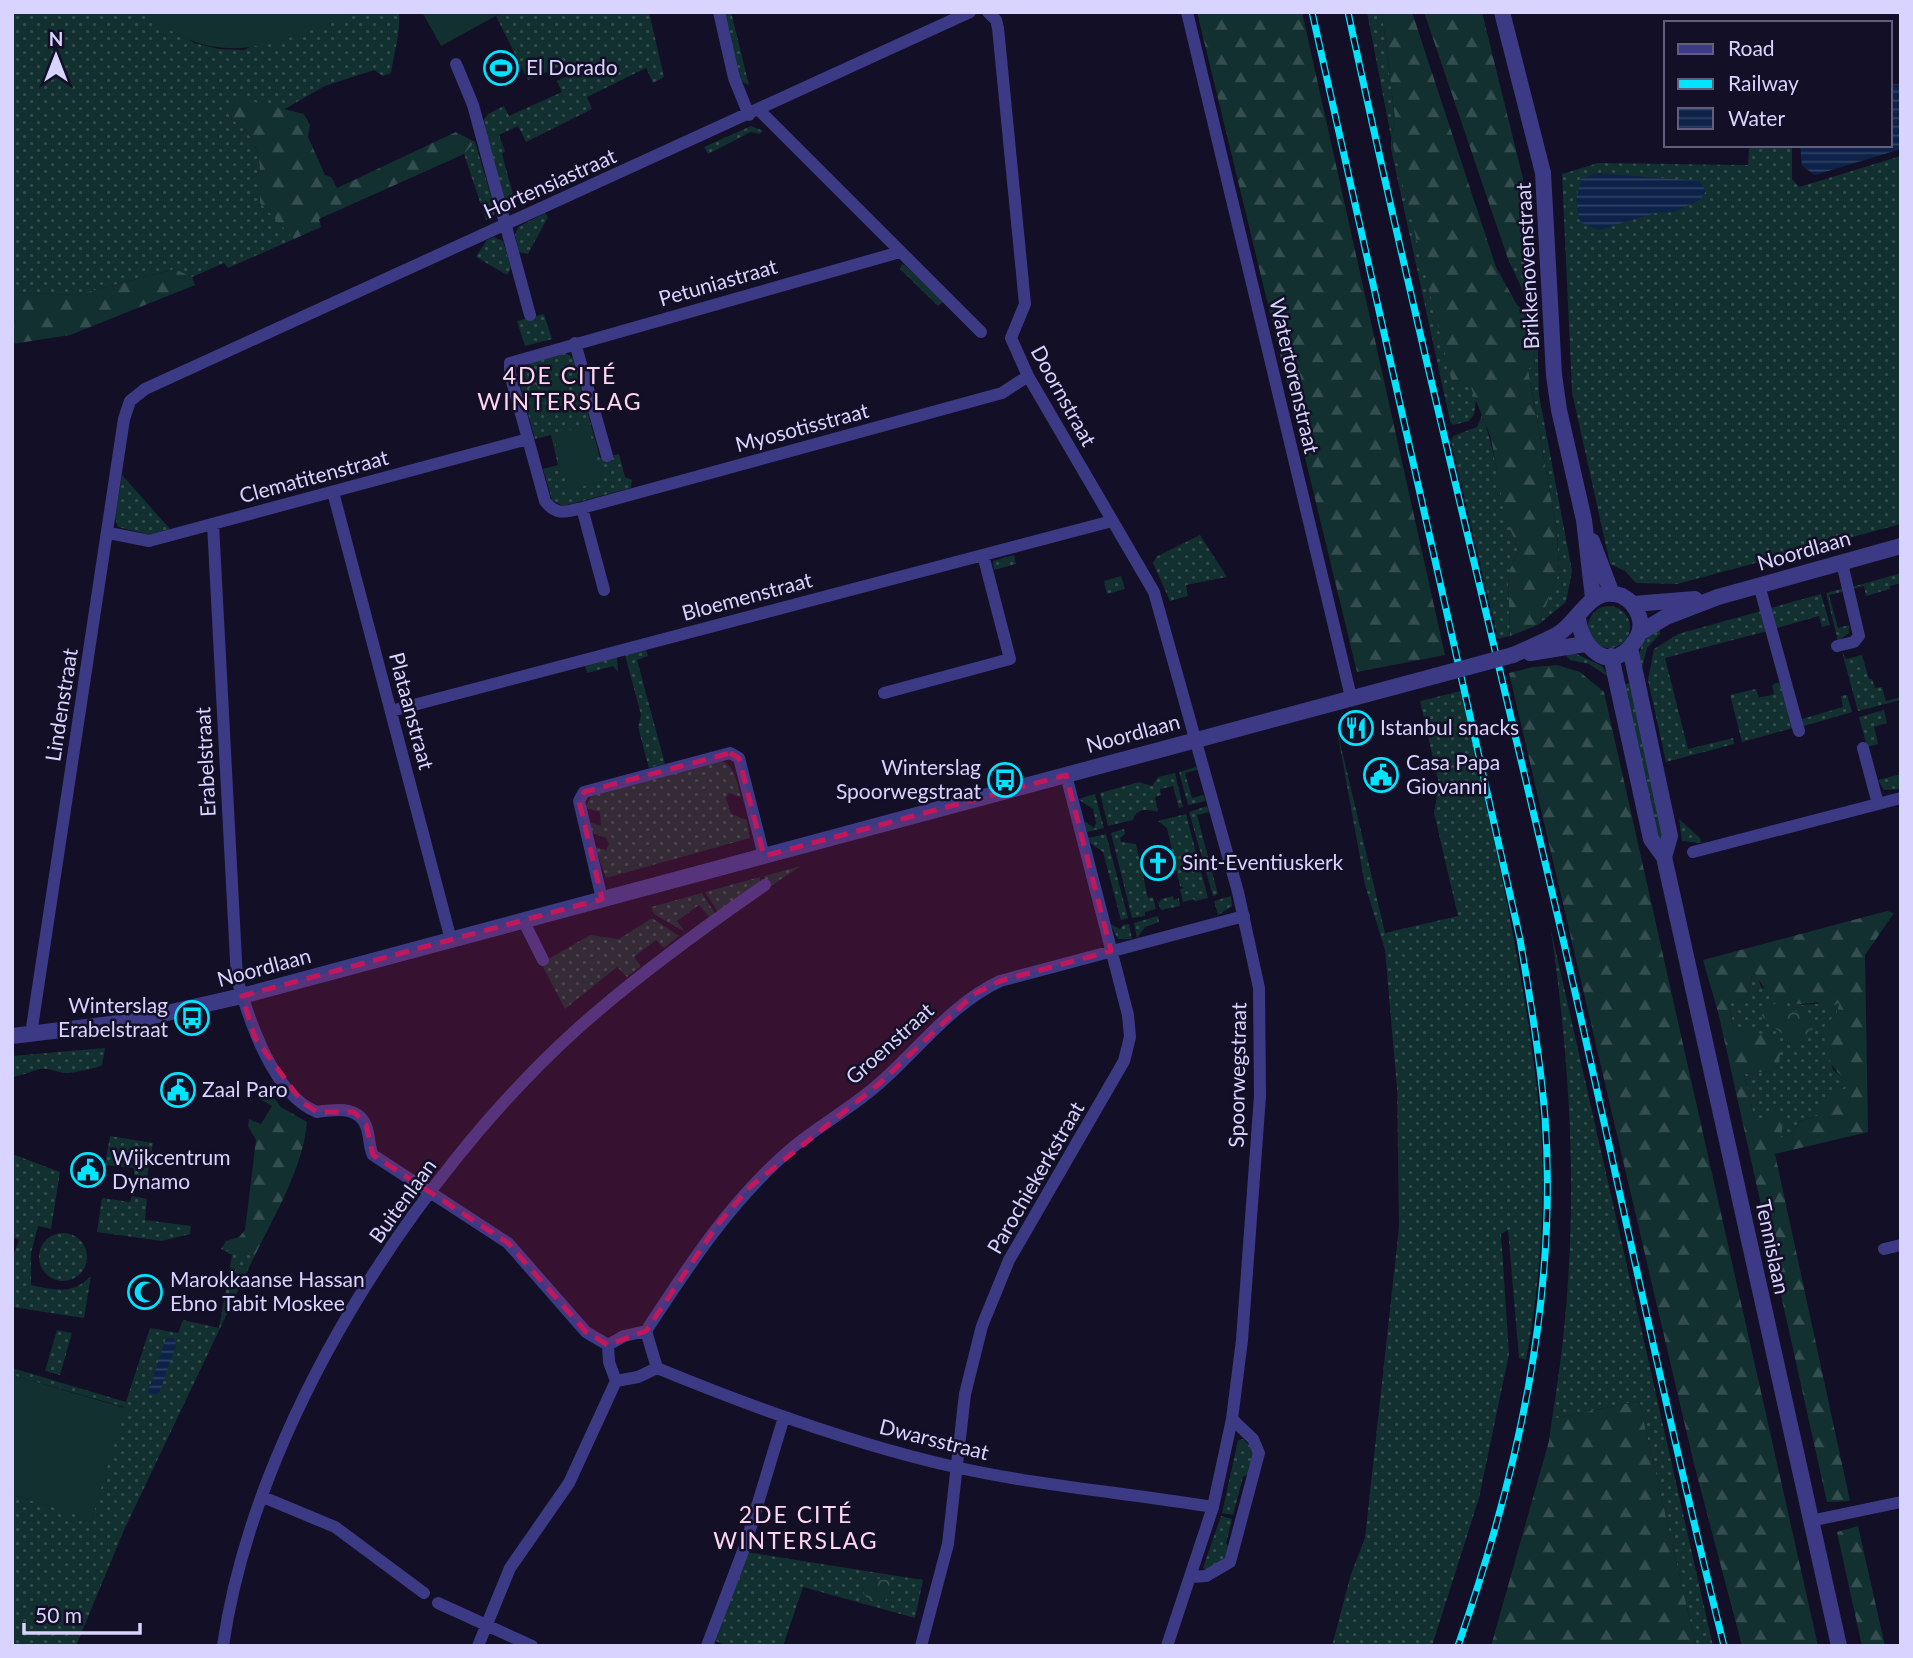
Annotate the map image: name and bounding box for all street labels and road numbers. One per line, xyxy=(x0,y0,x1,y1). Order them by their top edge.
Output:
street label: Hortensiastraat xyxy=(479,142,620,223)
street label: Brikkenovenstraat xyxy=(1510,182,1543,350)
street label: Petuniastraat xyxy=(656,253,780,310)
street label: Watertorenstraat xyxy=(1265,295,1326,456)
street label: Doornstraat xyxy=(1026,341,1102,450)
street label: Myosotisstraat xyxy=(732,397,871,456)
street label: Clematitenstraat xyxy=(236,444,391,507)
street label: Noordlaan xyxy=(1754,524,1853,575)
street label: Bloemenstraat xyxy=(679,566,815,625)
street label: Lindenstraat xyxy=(39,646,82,763)
street label: Plataanstraat xyxy=(385,649,440,772)
street label: Erabelstraat xyxy=(189,706,220,818)
street label: Noordlaan xyxy=(1083,708,1182,757)
street label: Noordlaan xyxy=(214,942,313,991)
street label: Groenstraat xyxy=(840,997,938,1089)
street label: Spoorwegstraat xyxy=(1223,1002,1250,1148)
street label: Parochiekerkstraat xyxy=(981,1096,1089,1258)
street label: Buitenlaan xyxy=(363,1153,441,1247)
street label: Tennislaan xyxy=(1751,1197,1796,1296)
street label: Dwarsstraat xyxy=(877,1413,992,1464)

